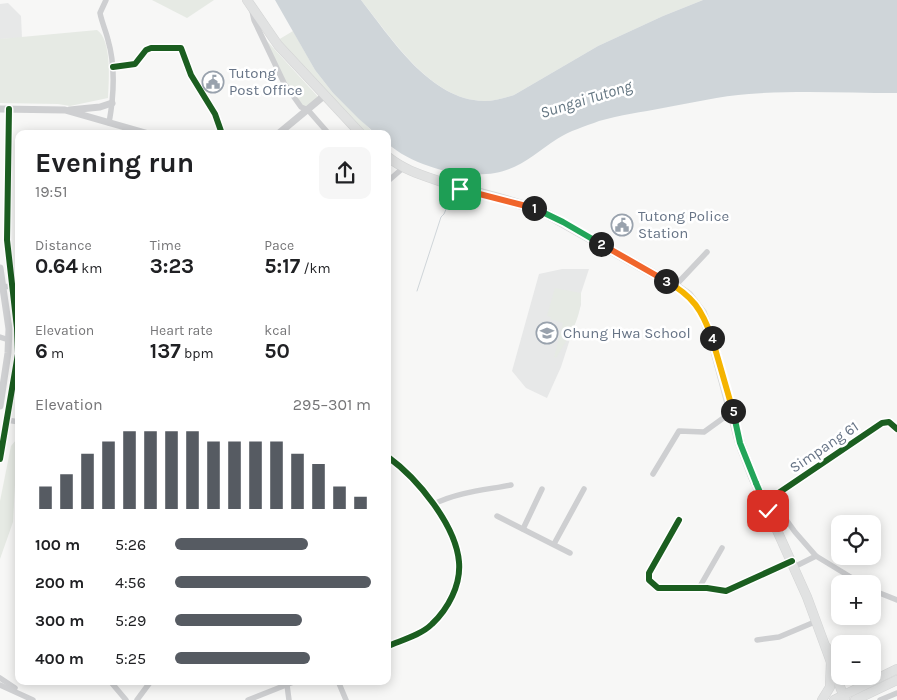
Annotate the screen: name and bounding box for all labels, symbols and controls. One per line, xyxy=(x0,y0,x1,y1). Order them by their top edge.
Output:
place label: Tutong Post Office xyxy=(229,64,302,99)
public building icon: Tutong Post Office xyxy=(201,70,225,94)
water label: Sungai Tutong xyxy=(538,76,635,122)
text: Evening run xyxy=(35,146,194,179)
button: share xyxy=(319,147,371,199)
pin xyxy=(439,168,481,210)
icon: arrive xyxy=(446,175,474,203)
text: 19:51 xyxy=(35,182,68,201)
pin: 1 xyxy=(522,196,546,220)
text: 1 xyxy=(532,200,537,217)
place label: Tutong Police Station xyxy=(638,207,729,242)
public building icon: Tutong Police Station xyxy=(610,213,634,237)
pin: 2 xyxy=(588,232,614,256)
text: 2 xyxy=(597,236,606,253)
text: Distance xyxy=(35,237,92,254)
text: Time xyxy=(150,237,181,254)
text: Pace xyxy=(264,237,294,254)
text: 0.64 xyxy=(35,254,78,278)
text: 3:23 xyxy=(150,254,194,278)
text: 5:17 xyxy=(264,254,300,278)
text: km xyxy=(78,260,102,277)
text: /km xyxy=(300,260,331,277)
pin: 3 xyxy=(654,268,678,294)
text: 3 xyxy=(662,273,671,290)
school or university icon: Chung Hwa School xyxy=(535,321,559,345)
text: Elevation xyxy=(35,322,94,339)
text: Heart rate xyxy=(150,322,213,339)
text: kcal xyxy=(264,322,291,339)
place label: Chung Hwa School xyxy=(563,324,691,342)
pin: 4 xyxy=(700,326,724,350)
text: 4 xyxy=(708,330,717,347)
text: 6 xyxy=(35,339,48,363)
text: 137 xyxy=(150,339,181,363)
text: 50 xyxy=(264,339,290,363)
text: m xyxy=(48,345,64,362)
text: bpm xyxy=(181,345,214,362)
text: Elevation xyxy=(35,395,103,414)
text: 295–301 m xyxy=(293,395,371,414)
pin: 5 xyxy=(720,398,746,424)
text: 5 xyxy=(729,403,738,420)
street label: Simpang 61 xyxy=(786,417,862,477)
pin xyxy=(747,490,789,532)
icon: check xyxy=(754,497,782,525)
map controls xyxy=(831,515,881,685)
button: locate xyxy=(831,515,881,565)
text: 100 m xyxy=(35,535,80,554)
text: 5:26 xyxy=(115,535,146,554)
text: 200 m xyxy=(35,573,84,592)
text: 4:56 xyxy=(115,573,146,592)
button: + xyxy=(831,575,881,625)
text: 300 m xyxy=(35,611,84,630)
text: 5:29 xyxy=(115,611,146,630)
button: − xyxy=(831,635,881,685)
text: 400 m xyxy=(35,649,84,668)
text: 5:25 xyxy=(115,649,146,668)

